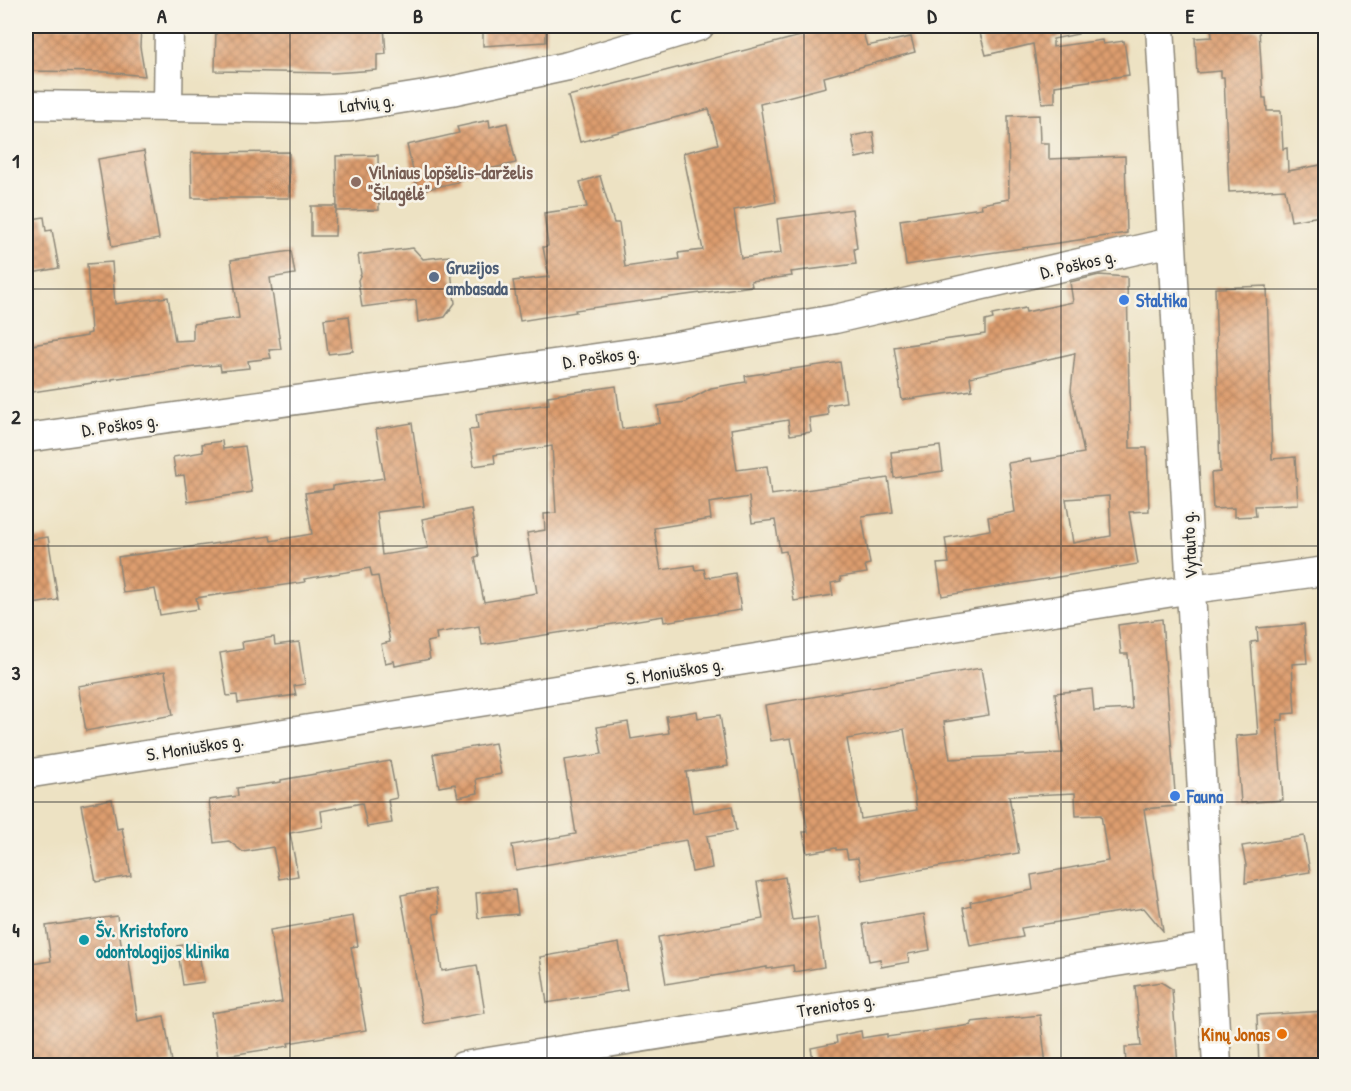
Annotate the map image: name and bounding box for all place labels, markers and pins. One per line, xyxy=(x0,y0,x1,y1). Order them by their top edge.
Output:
place label: Vilniaus lopšelis-darželis "Šilagėlė" xyxy=(368,160,533,207)
marker: Vilniaus lopšelis-darželis "Šilagėlė" xyxy=(349,175,363,189)
place label: Gruzijos ambasada xyxy=(446,255,509,301)
marker: Gruzijos ambasada xyxy=(427,270,441,284)
place label: Staltika xyxy=(1136,288,1188,313)
marker: Staltika xyxy=(1117,293,1131,307)
place label: Fauna xyxy=(1186,784,1224,809)
marker: Fauna xyxy=(1168,789,1182,803)
place label: Šv. Kristoforo odontologijos klinika xyxy=(96,918,230,965)
marker: Šv. Kristoforo odontologijos klinika xyxy=(77,933,91,947)
place label: Kinų Jonas xyxy=(1201,1022,1270,1047)
marker: Kinų Jonas xyxy=(1275,1027,1289,1041)

